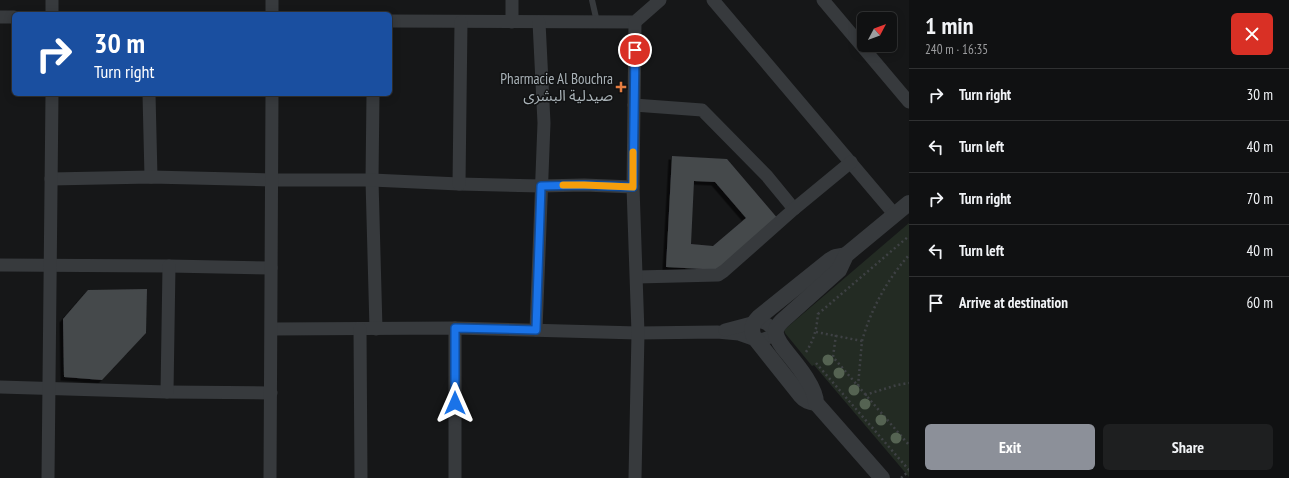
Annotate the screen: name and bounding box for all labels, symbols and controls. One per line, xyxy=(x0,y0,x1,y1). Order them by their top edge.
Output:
text: 1 min xyxy=(925,10,973,41)
north arrow xyxy=(857,12,897,52)
map controls xyxy=(857,12,897,52)
button: close xyxy=(1231,13,1273,55)
text: 30 m xyxy=(94,24,145,61)
icon: right xyxy=(28,28,80,80)
pin xyxy=(618,33,652,67)
icon: arrive xyxy=(624,39,646,61)
text: 240 m · 16:35 xyxy=(925,41,988,58)
text: Turn right xyxy=(94,60,154,83)
place label: Pharmacie Al Bouchra صيدلية البشرى xyxy=(500,69,613,105)
marker: Pharmacie Al Bouchra صيدلية البشرى xyxy=(616,82,626,92)
icon: right xyxy=(925,84,947,106)
text: Turn right xyxy=(959,85,1011,104)
text: 30 m xyxy=(1247,85,1273,104)
icon: left xyxy=(925,136,947,158)
text: Turn left xyxy=(959,137,1004,156)
text: 40 m xyxy=(1247,137,1273,156)
icon: right xyxy=(925,188,947,210)
text: Turn right xyxy=(959,189,1011,208)
text: 70 m xyxy=(1247,189,1273,208)
icon: left xyxy=(925,240,947,262)
text: Turn left xyxy=(959,241,1004,260)
text: 40 m xyxy=(1247,241,1273,260)
icon: arrive xyxy=(925,292,947,314)
text: Arrive at destination xyxy=(959,293,1068,312)
text: 60 m xyxy=(1247,293,1273,312)
position arrow xyxy=(434,382,476,424)
button: Exit xyxy=(925,424,1095,470)
button: Share xyxy=(1103,424,1273,470)

